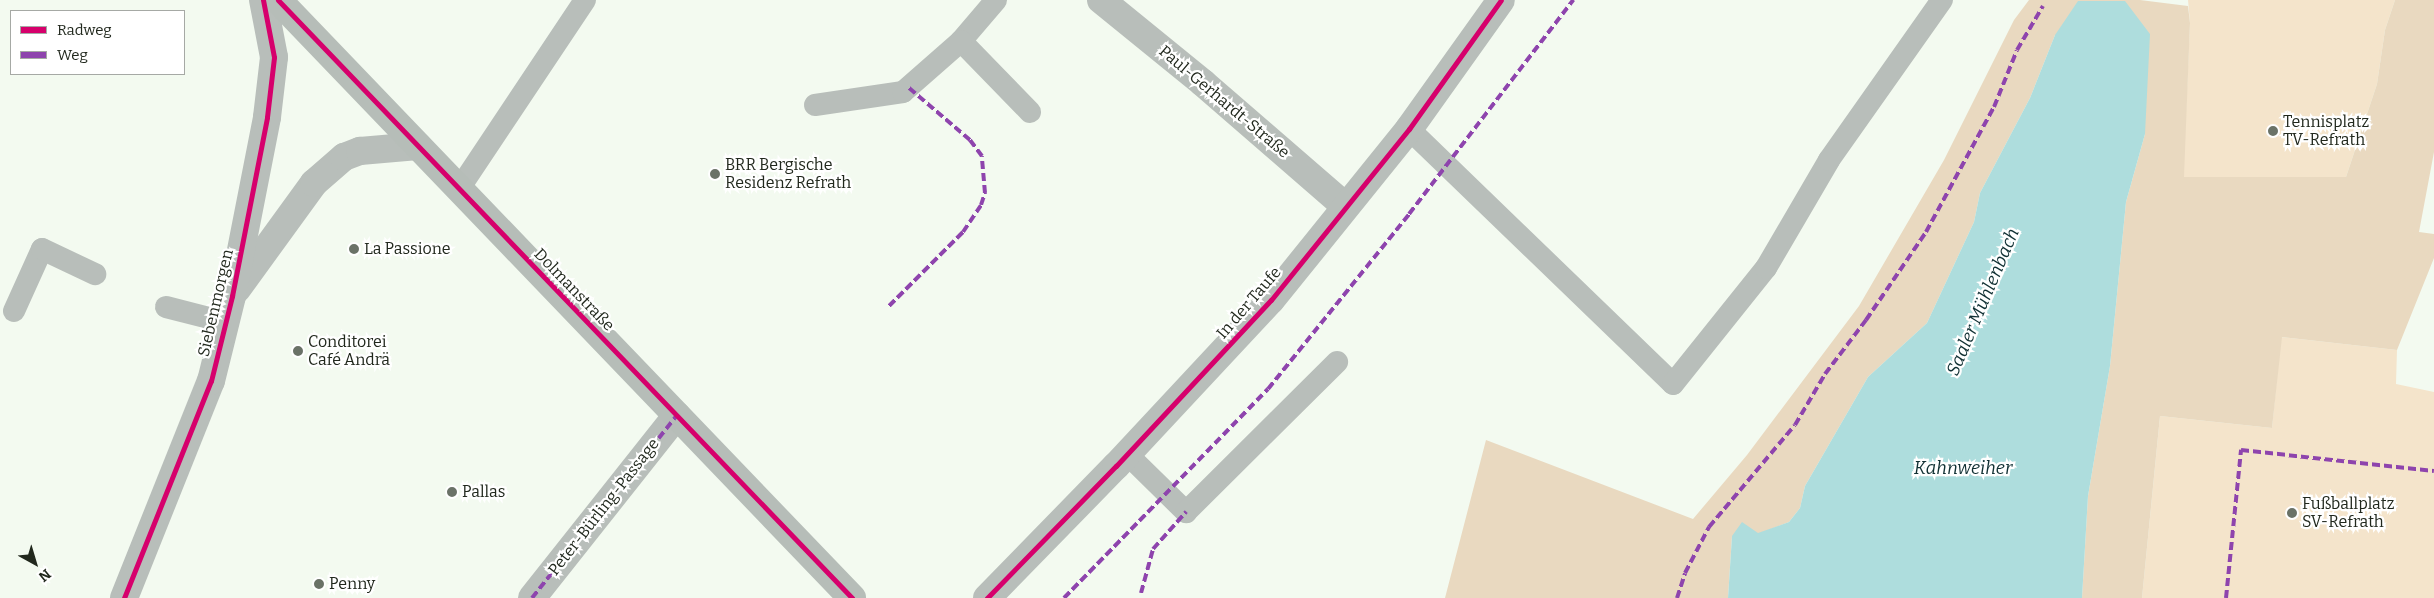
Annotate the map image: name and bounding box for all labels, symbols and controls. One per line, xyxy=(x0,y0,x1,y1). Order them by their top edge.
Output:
legend xyxy=(10,10,185,75)
text: Radweg xyxy=(57,21,112,39)
street label: Paul-Gerhardt-Straße xyxy=(1155,42,1293,162)
text: Weg xyxy=(57,46,88,64)
place label: Tennisplatz TV-Refrath xyxy=(2283,112,2369,150)
marker: Tennisplatz TV-Refrath xyxy=(2267,125,2279,137)
place label: BRR Bergische Residenz Refrath xyxy=(725,155,851,193)
marker: BRR Bergische Residenz Refrath xyxy=(709,168,721,180)
water label: Saaler Mühlenbach xyxy=(1942,225,2024,379)
place label: La Passione xyxy=(364,239,451,259)
marker: La Passione xyxy=(348,243,360,255)
street label: Dolmanstraße xyxy=(530,245,618,335)
street label: Siebenmorgen xyxy=(194,247,238,359)
street label: In der Taufe xyxy=(1213,263,1285,343)
place label: Conditorei Café Andrä xyxy=(308,332,390,370)
marker: Conditorei Café Andrä xyxy=(292,345,304,357)
street label: Peter-Bürling-Passage xyxy=(545,435,663,579)
water label: Kahnweiher xyxy=(1914,457,2012,479)
place label: Pallas xyxy=(462,482,505,502)
marker: Pallas xyxy=(446,486,458,498)
place label: Fußballplatz SV-Refrath xyxy=(2302,494,2394,532)
marker: Fußballplatz SV-Refrath xyxy=(2286,507,2298,519)
north arrow xyxy=(10,538,60,588)
text: N xyxy=(35,565,54,585)
place label: Penny xyxy=(329,574,375,594)
marker: Penny xyxy=(313,578,325,590)

